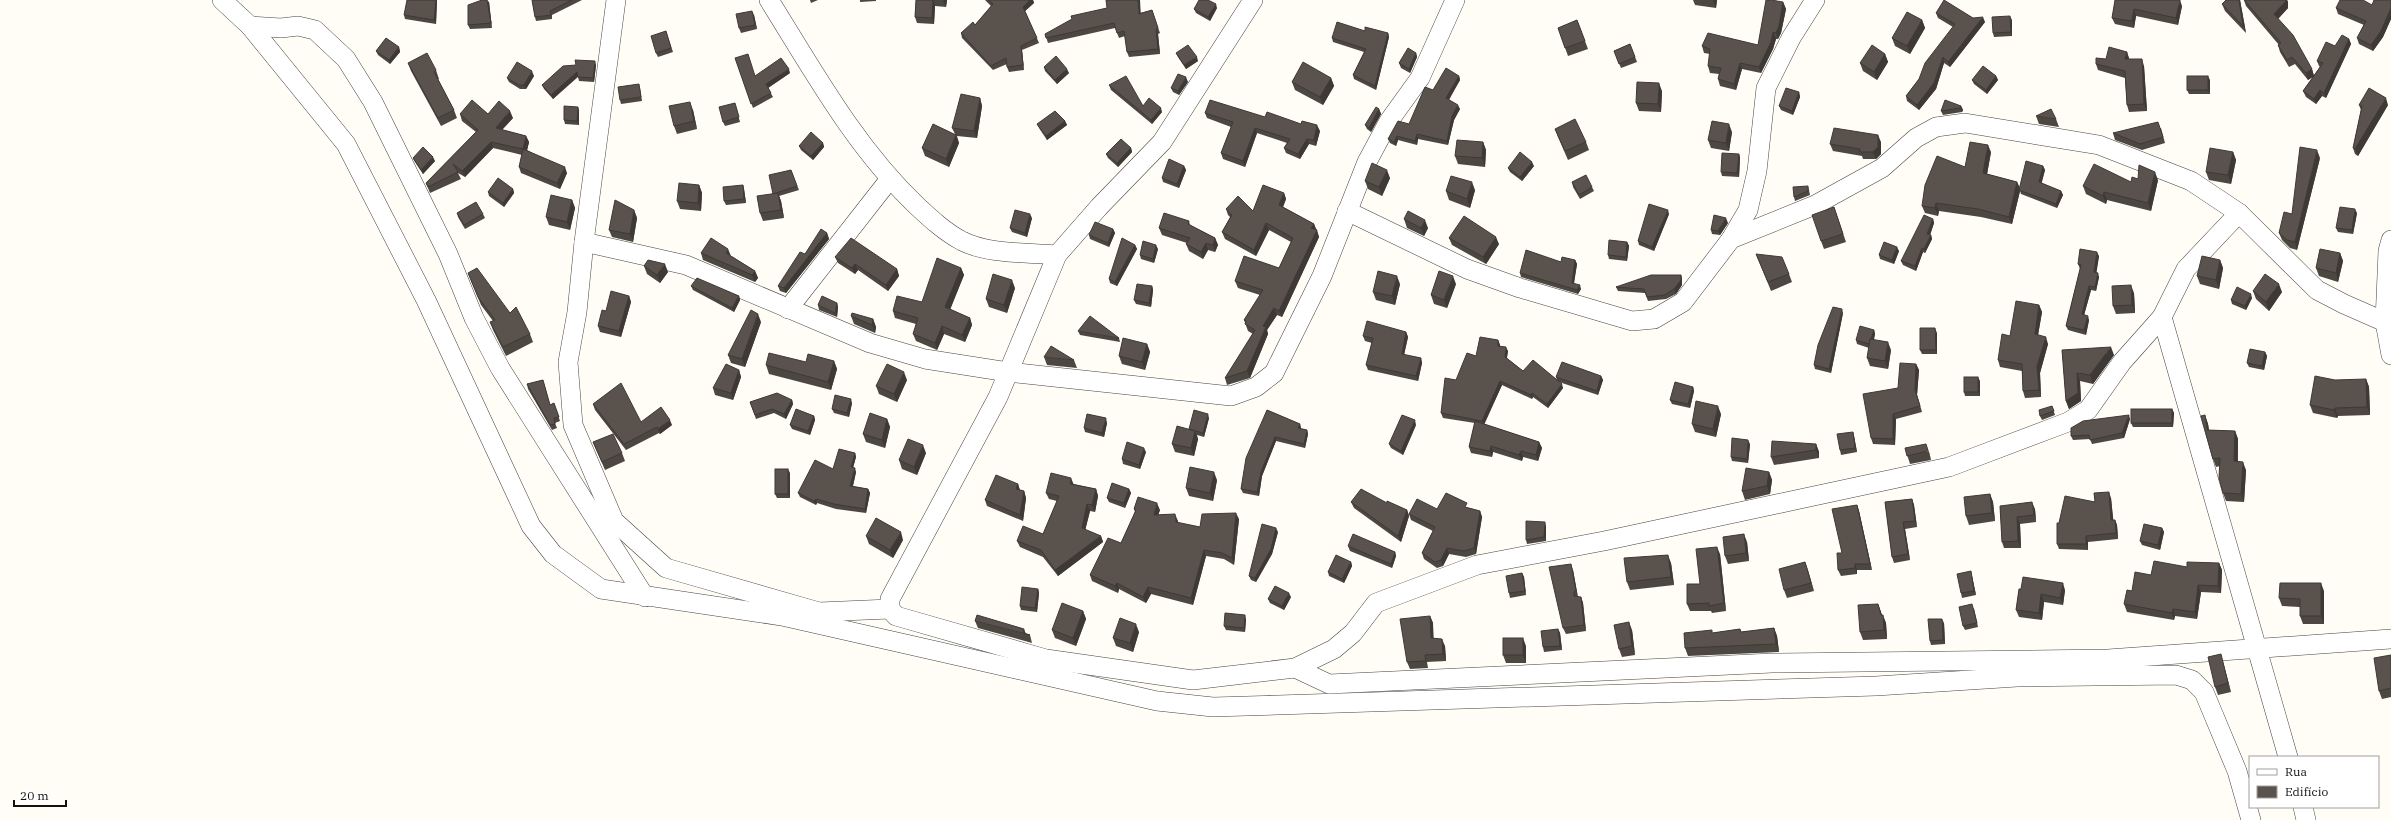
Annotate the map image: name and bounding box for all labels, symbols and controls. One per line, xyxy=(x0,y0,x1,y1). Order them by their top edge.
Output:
legend xyxy=(2249,756,2379,808)
text: Rua xyxy=(2285,764,2307,779)
scale bar xyxy=(14,782,66,808)
text: Edifício xyxy=(2285,784,2329,799)
text: 20 m xyxy=(20,788,49,803)

